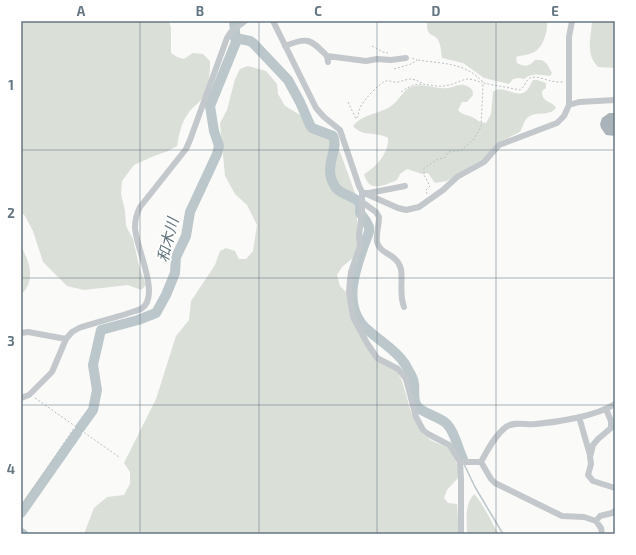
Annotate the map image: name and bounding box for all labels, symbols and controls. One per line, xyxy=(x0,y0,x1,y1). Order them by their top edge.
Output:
text: A xyxy=(77,3,86,19)
text: B xyxy=(196,3,204,19)
text: C xyxy=(314,3,322,19)
text: D xyxy=(432,3,441,19)
text: E xyxy=(551,3,559,19)
text: 1 xyxy=(8,77,14,93)
text: 2 xyxy=(7,205,15,221)
water label: 和木川 xyxy=(153,214,182,264)
text: 3 xyxy=(7,333,15,349)
text: 4 xyxy=(7,461,15,477)

